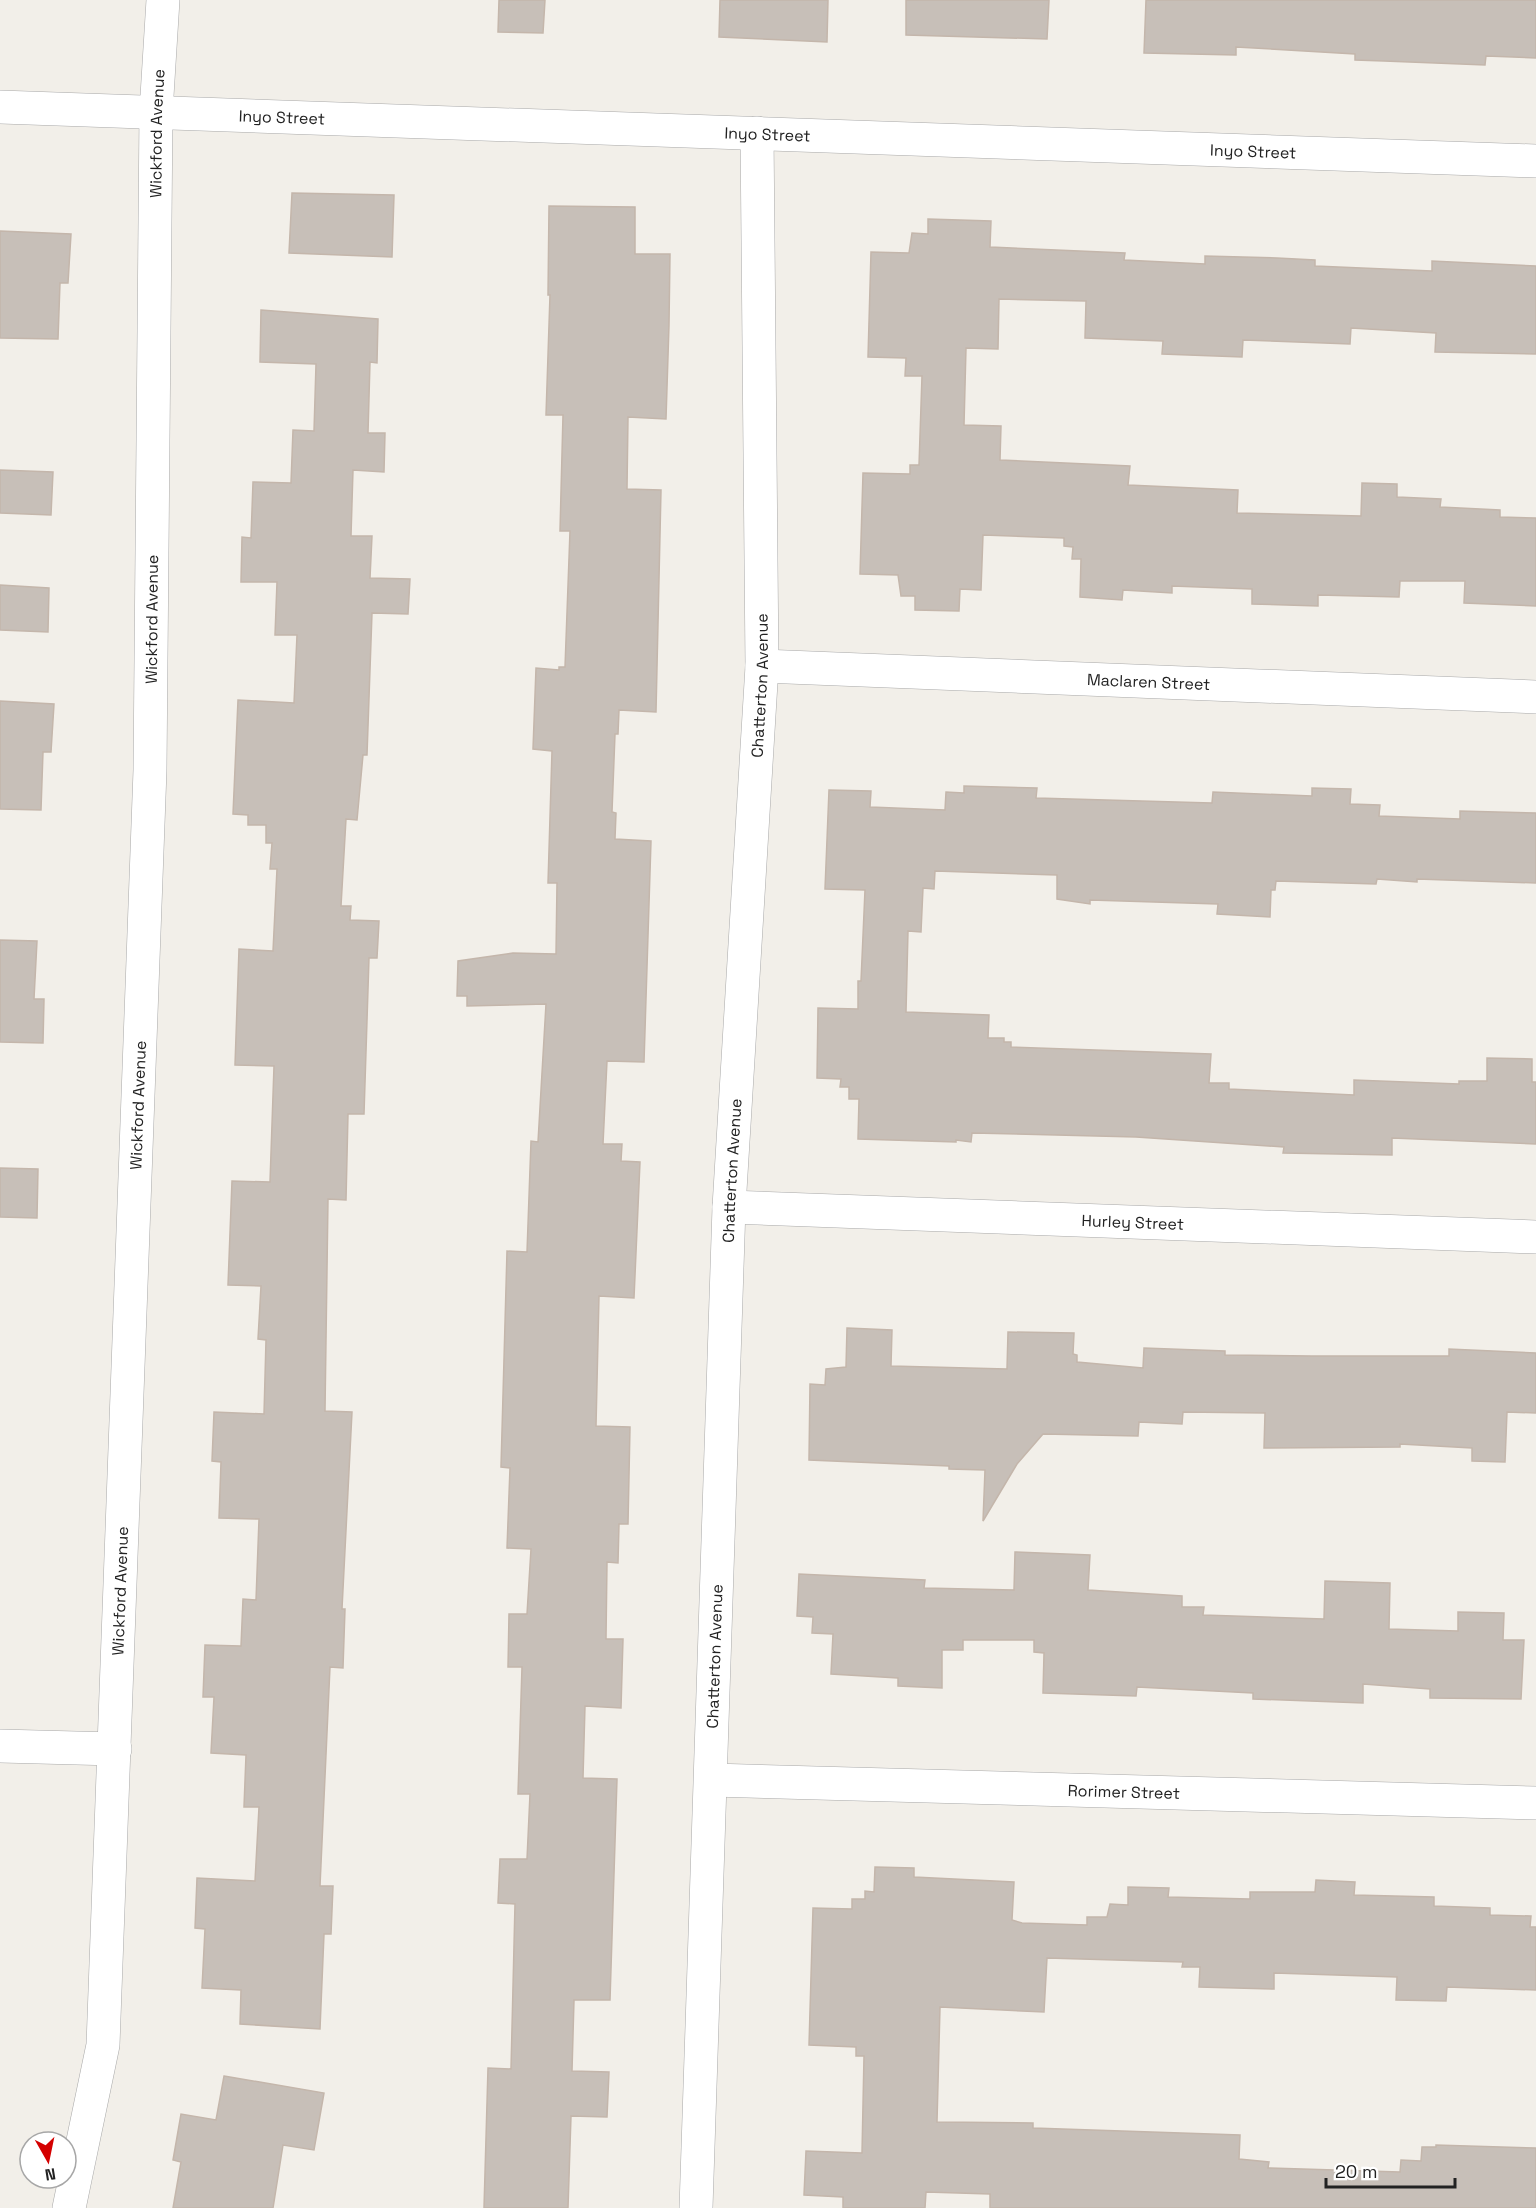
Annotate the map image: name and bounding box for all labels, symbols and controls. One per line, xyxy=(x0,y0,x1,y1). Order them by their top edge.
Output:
street label: Wickford Avenue xyxy=(145,68,169,198)
street label: Inyo Street xyxy=(238,105,325,129)
street label: Inyo Street xyxy=(724,122,811,146)
street label: Inyo Street xyxy=(1210,139,1297,163)
street label: Wickford Avenue xyxy=(140,555,162,684)
street label: Chatterton Avenue xyxy=(746,613,773,758)
street label: Maclaren Street xyxy=(1086,669,1211,694)
street label: Wickford Avenue xyxy=(125,1040,151,1170)
street label: Chatterton Avenue xyxy=(717,1098,746,1243)
street label: Hurley Street xyxy=(1081,1210,1184,1234)
street label: Wickford Avenue xyxy=(107,1526,133,1656)
street label: Chatterton Avenue xyxy=(701,1584,727,1729)
street label: Rorimer Street xyxy=(1067,1779,1180,1804)
north arrow xyxy=(18,2130,78,2190)
scale bar xyxy=(1326,2151,1455,2189)
text: 20 m xyxy=(1335,2160,1378,2183)
text: N xyxy=(43,2163,57,2186)

